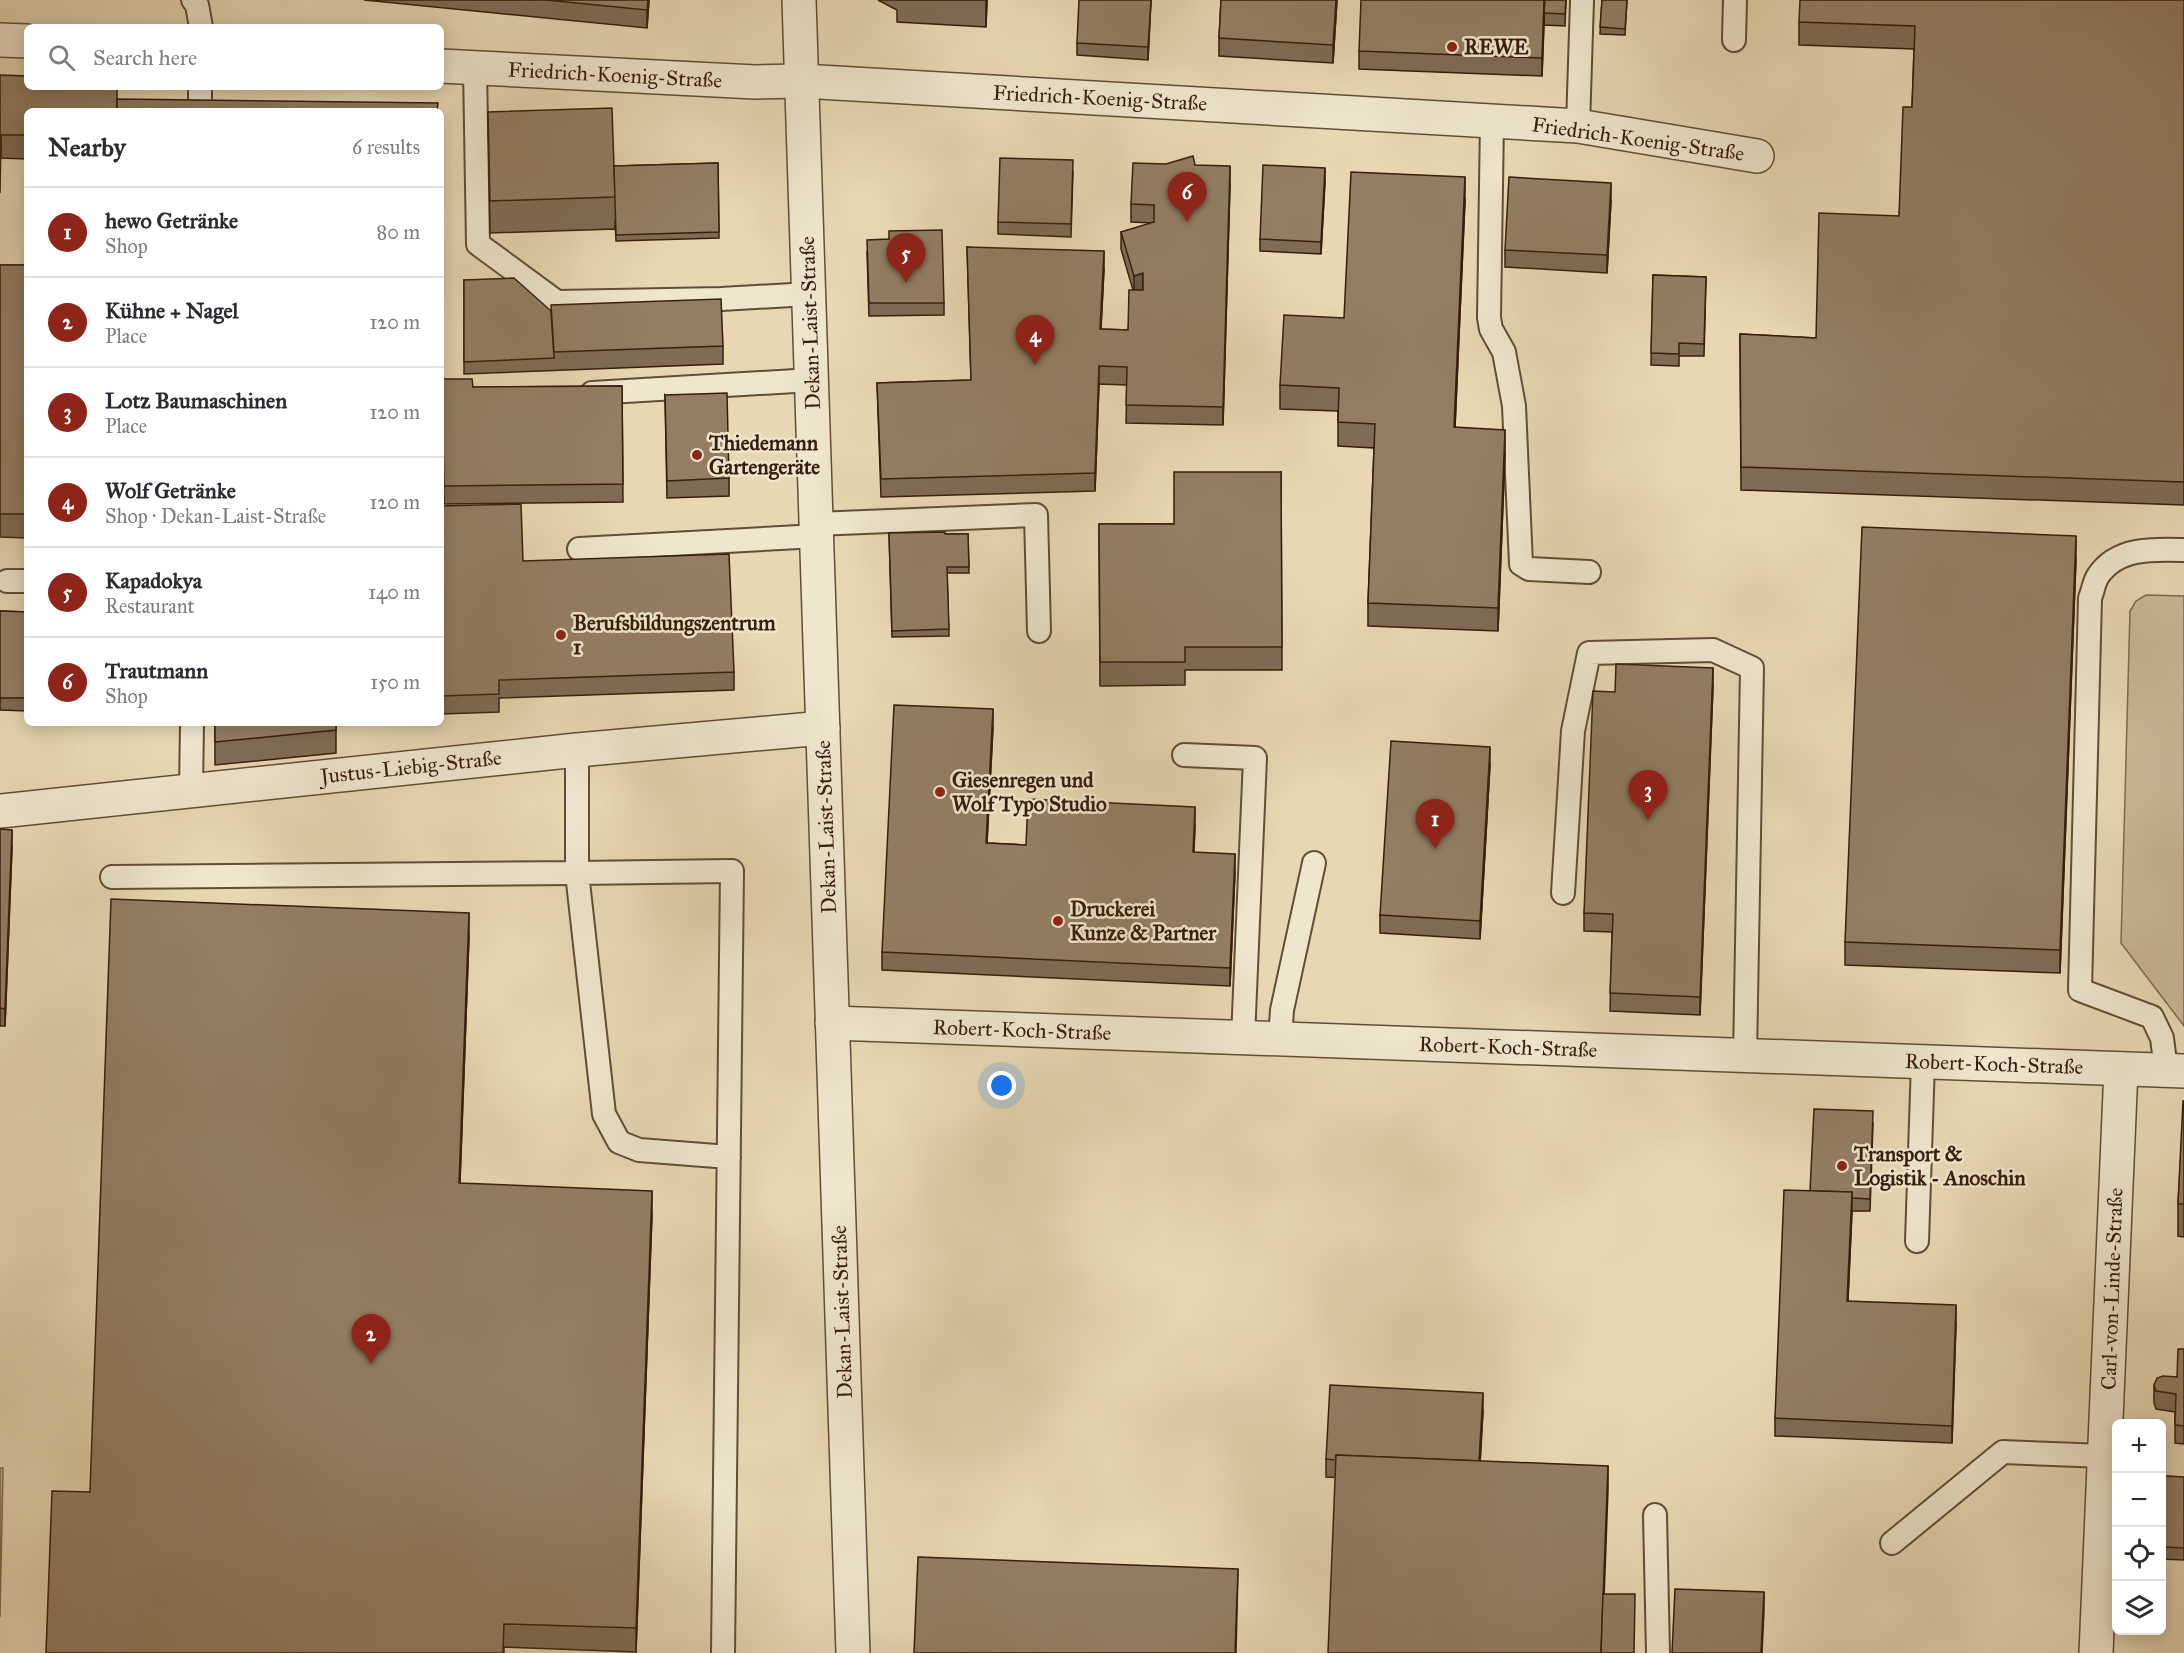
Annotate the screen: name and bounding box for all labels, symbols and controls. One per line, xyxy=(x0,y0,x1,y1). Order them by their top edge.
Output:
search box xyxy=(24,24,444,90)
place label: REWE xyxy=(1464,34,1529,60)
marker: REWE xyxy=(1445,40,1459,54)
icon: search xyxy=(45,41,78,74)
text: Search here xyxy=(93,44,197,71)
street label: Friedrich-Koenig-Straße xyxy=(507,56,723,94)
street label: Friedrich-Koenig-Straße xyxy=(992,79,1208,117)
street label: Friedrich-Koenig-Straße xyxy=(1530,111,1746,167)
text: Nearby xyxy=(48,131,126,163)
text: 6 results xyxy=(352,135,420,159)
pin: 6 xyxy=(1168,172,1206,222)
text: hewo Getränke xyxy=(105,207,238,234)
text: 1 xyxy=(64,220,71,244)
text: 80 m xyxy=(377,220,420,244)
text: Shop xyxy=(105,234,148,258)
pin: 5 xyxy=(886,234,926,283)
street label: Dekan-Laist-Straße xyxy=(794,236,826,410)
text: Kühne + Nagel xyxy=(105,297,239,324)
text: 2 xyxy=(63,310,72,334)
text: 120 m xyxy=(369,310,420,334)
pin: 4 xyxy=(1016,316,1054,365)
text: Place xyxy=(105,324,147,348)
text: Lotz Baumaschinen xyxy=(105,387,287,414)
text: 3 xyxy=(64,400,72,424)
text: 120 m xyxy=(369,400,420,424)
text: Place xyxy=(105,414,147,438)
place label: Thiedemann Gartengeräte xyxy=(708,430,820,480)
marker: Thiedemann Gartengeräte xyxy=(690,448,704,462)
text: Wolf Getränke xyxy=(105,477,236,504)
text: 4 xyxy=(62,490,73,514)
text: 120 m xyxy=(369,490,420,514)
text: Shop · Dekan-Laist-Straße xyxy=(105,504,326,528)
text: Kapadokya xyxy=(105,567,202,594)
text: 5 xyxy=(63,580,72,604)
text: 140 m xyxy=(368,580,420,604)
text: Restaurant xyxy=(105,594,195,618)
place label: Berufsbildungszentrum 1 xyxy=(573,610,776,660)
marker: Berufsbildungszentrum 1 xyxy=(554,628,568,642)
text: Trautmann xyxy=(105,657,208,684)
text: 6 xyxy=(62,670,73,694)
text: 150 m xyxy=(370,670,420,694)
text: Shop xyxy=(105,684,148,708)
street label: Dekan-Laist-Straße xyxy=(810,740,842,914)
street label: Justus-Liebig-Straße xyxy=(317,745,503,790)
place label: Giesenregen und Wolf Typo Studio xyxy=(952,767,1107,817)
pin: 3 xyxy=(1628,770,1668,820)
marker: Giesenregen und Wolf Typo Studio xyxy=(933,785,947,799)
pin: 1 xyxy=(1416,800,1454,849)
place label: Druckerei Kunze & Partner xyxy=(1070,896,1217,946)
marker: Druckerei Kunze & Partner xyxy=(1051,914,1065,928)
street label: Robert-Koch-Straße xyxy=(932,1014,1112,1046)
street label: Robert-Koch-Straße xyxy=(1418,1031,1598,1063)
street label: Robert-Koch-Straße xyxy=(1904,1048,2084,1080)
your location xyxy=(987,1071,1016,1100)
place label: Transport & Logistik - Anoschin xyxy=(1853,1141,2026,1191)
marker: Transport & Logistik - Anoschin xyxy=(1835,1159,1849,1173)
street label: Carl-von-Linde-Straße xyxy=(2095,1187,2129,1391)
street label: Dekan-Laist-Straße xyxy=(826,1225,858,1399)
pin: 2 xyxy=(352,1314,391,1364)
map controls xyxy=(2112,1419,2166,1635)
button: + xyxy=(2112,1419,2166,1473)
button: − xyxy=(2112,1473,2166,1527)
button: locate xyxy=(2112,1527,2166,1581)
button: layers xyxy=(2112,1581,2166,1635)

